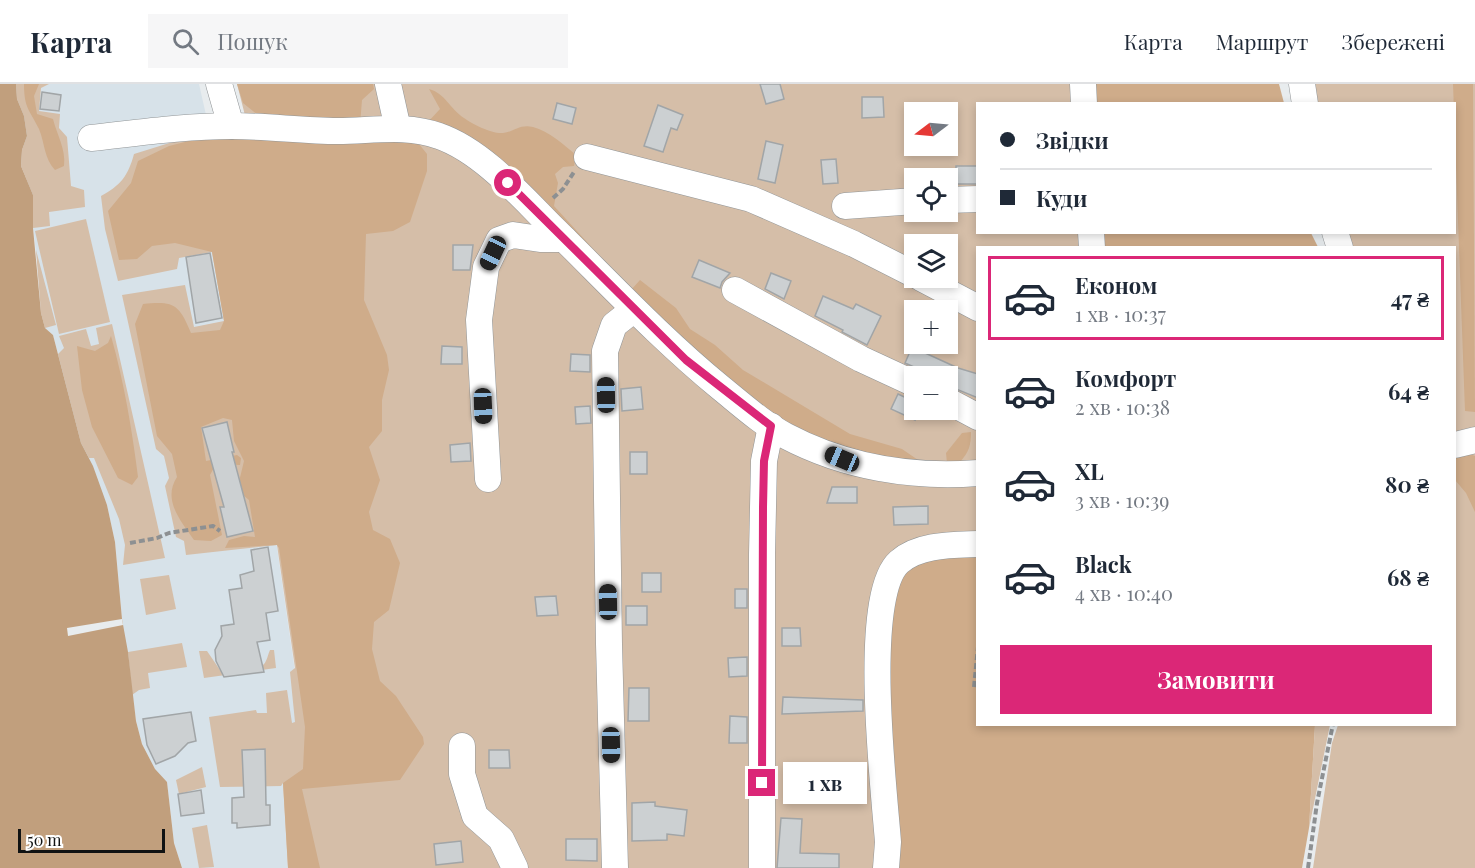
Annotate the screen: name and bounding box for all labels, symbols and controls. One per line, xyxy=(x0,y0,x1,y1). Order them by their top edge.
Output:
search box xyxy=(148,14,568,68)
text: Карта xyxy=(30,23,112,60)
icon: search xyxy=(169,25,202,58)
text: Пошук xyxy=(217,26,288,56)
text: Карта xyxy=(1124,27,1183,55)
text: Маршрут xyxy=(1216,27,1308,55)
text: Збережені xyxy=(1341,27,1445,55)
north arrow xyxy=(904,102,958,156)
map controls xyxy=(904,102,958,420)
text: Звідки xyxy=(1036,125,1109,155)
button: locate xyxy=(904,168,958,222)
route start xyxy=(494,169,521,196)
text: Куди xyxy=(1036,183,1087,213)
car xyxy=(477,233,509,273)
button: layers xyxy=(904,234,958,288)
text: Економ xyxy=(1075,270,1157,300)
icon: car xyxy=(1003,271,1057,325)
text: 47 ₴ xyxy=(1391,283,1429,313)
button: + xyxy=(904,300,958,354)
text: 1 хв · 10:37 xyxy=(1075,300,1166,327)
text: Комфорт xyxy=(1075,363,1176,393)
icon: car xyxy=(1003,364,1057,418)
button: − xyxy=(904,366,958,420)
text: 64 ₴ xyxy=(1388,376,1429,406)
car xyxy=(597,377,615,413)
car xyxy=(473,388,493,424)
text: 2 хв · 10:38 xyxy=(1075,393,1170,420)
car xyxy=(822,444,862,474)
text: XL xyxy=(1075,456,1104,486)
icon: car xyxy=(1003,457,1057,511)
text: 80 ₴ xyxy=(1385,469,1429,499)
text: 3 хв · 10:39 xyxy=(1075,486,1169,513)
text: Black xyxy=(1075,549,1132,579)
icon: car xyxy=(1003,550,1057,604)
text: 68 ₴ xyxy=(1387,562,1429,592)
text: 4 хв · 10:40 xyxy=(1075,579,1173,606)
car xyxy=(599,584,617,620)
button: Замовити xyxy=(1000,645,1432,714)
car xyxy=(602,727,620,763)
callout: 1 хв xyxy=(783,762,867,804)
route end xyxy=(748,769,775,796)
text: 1 хв xyxy=(808,769,842,796)
scale bar xyxy=(18,826,165,854)
text: 50 m xyxy=(27,829,61,850)

